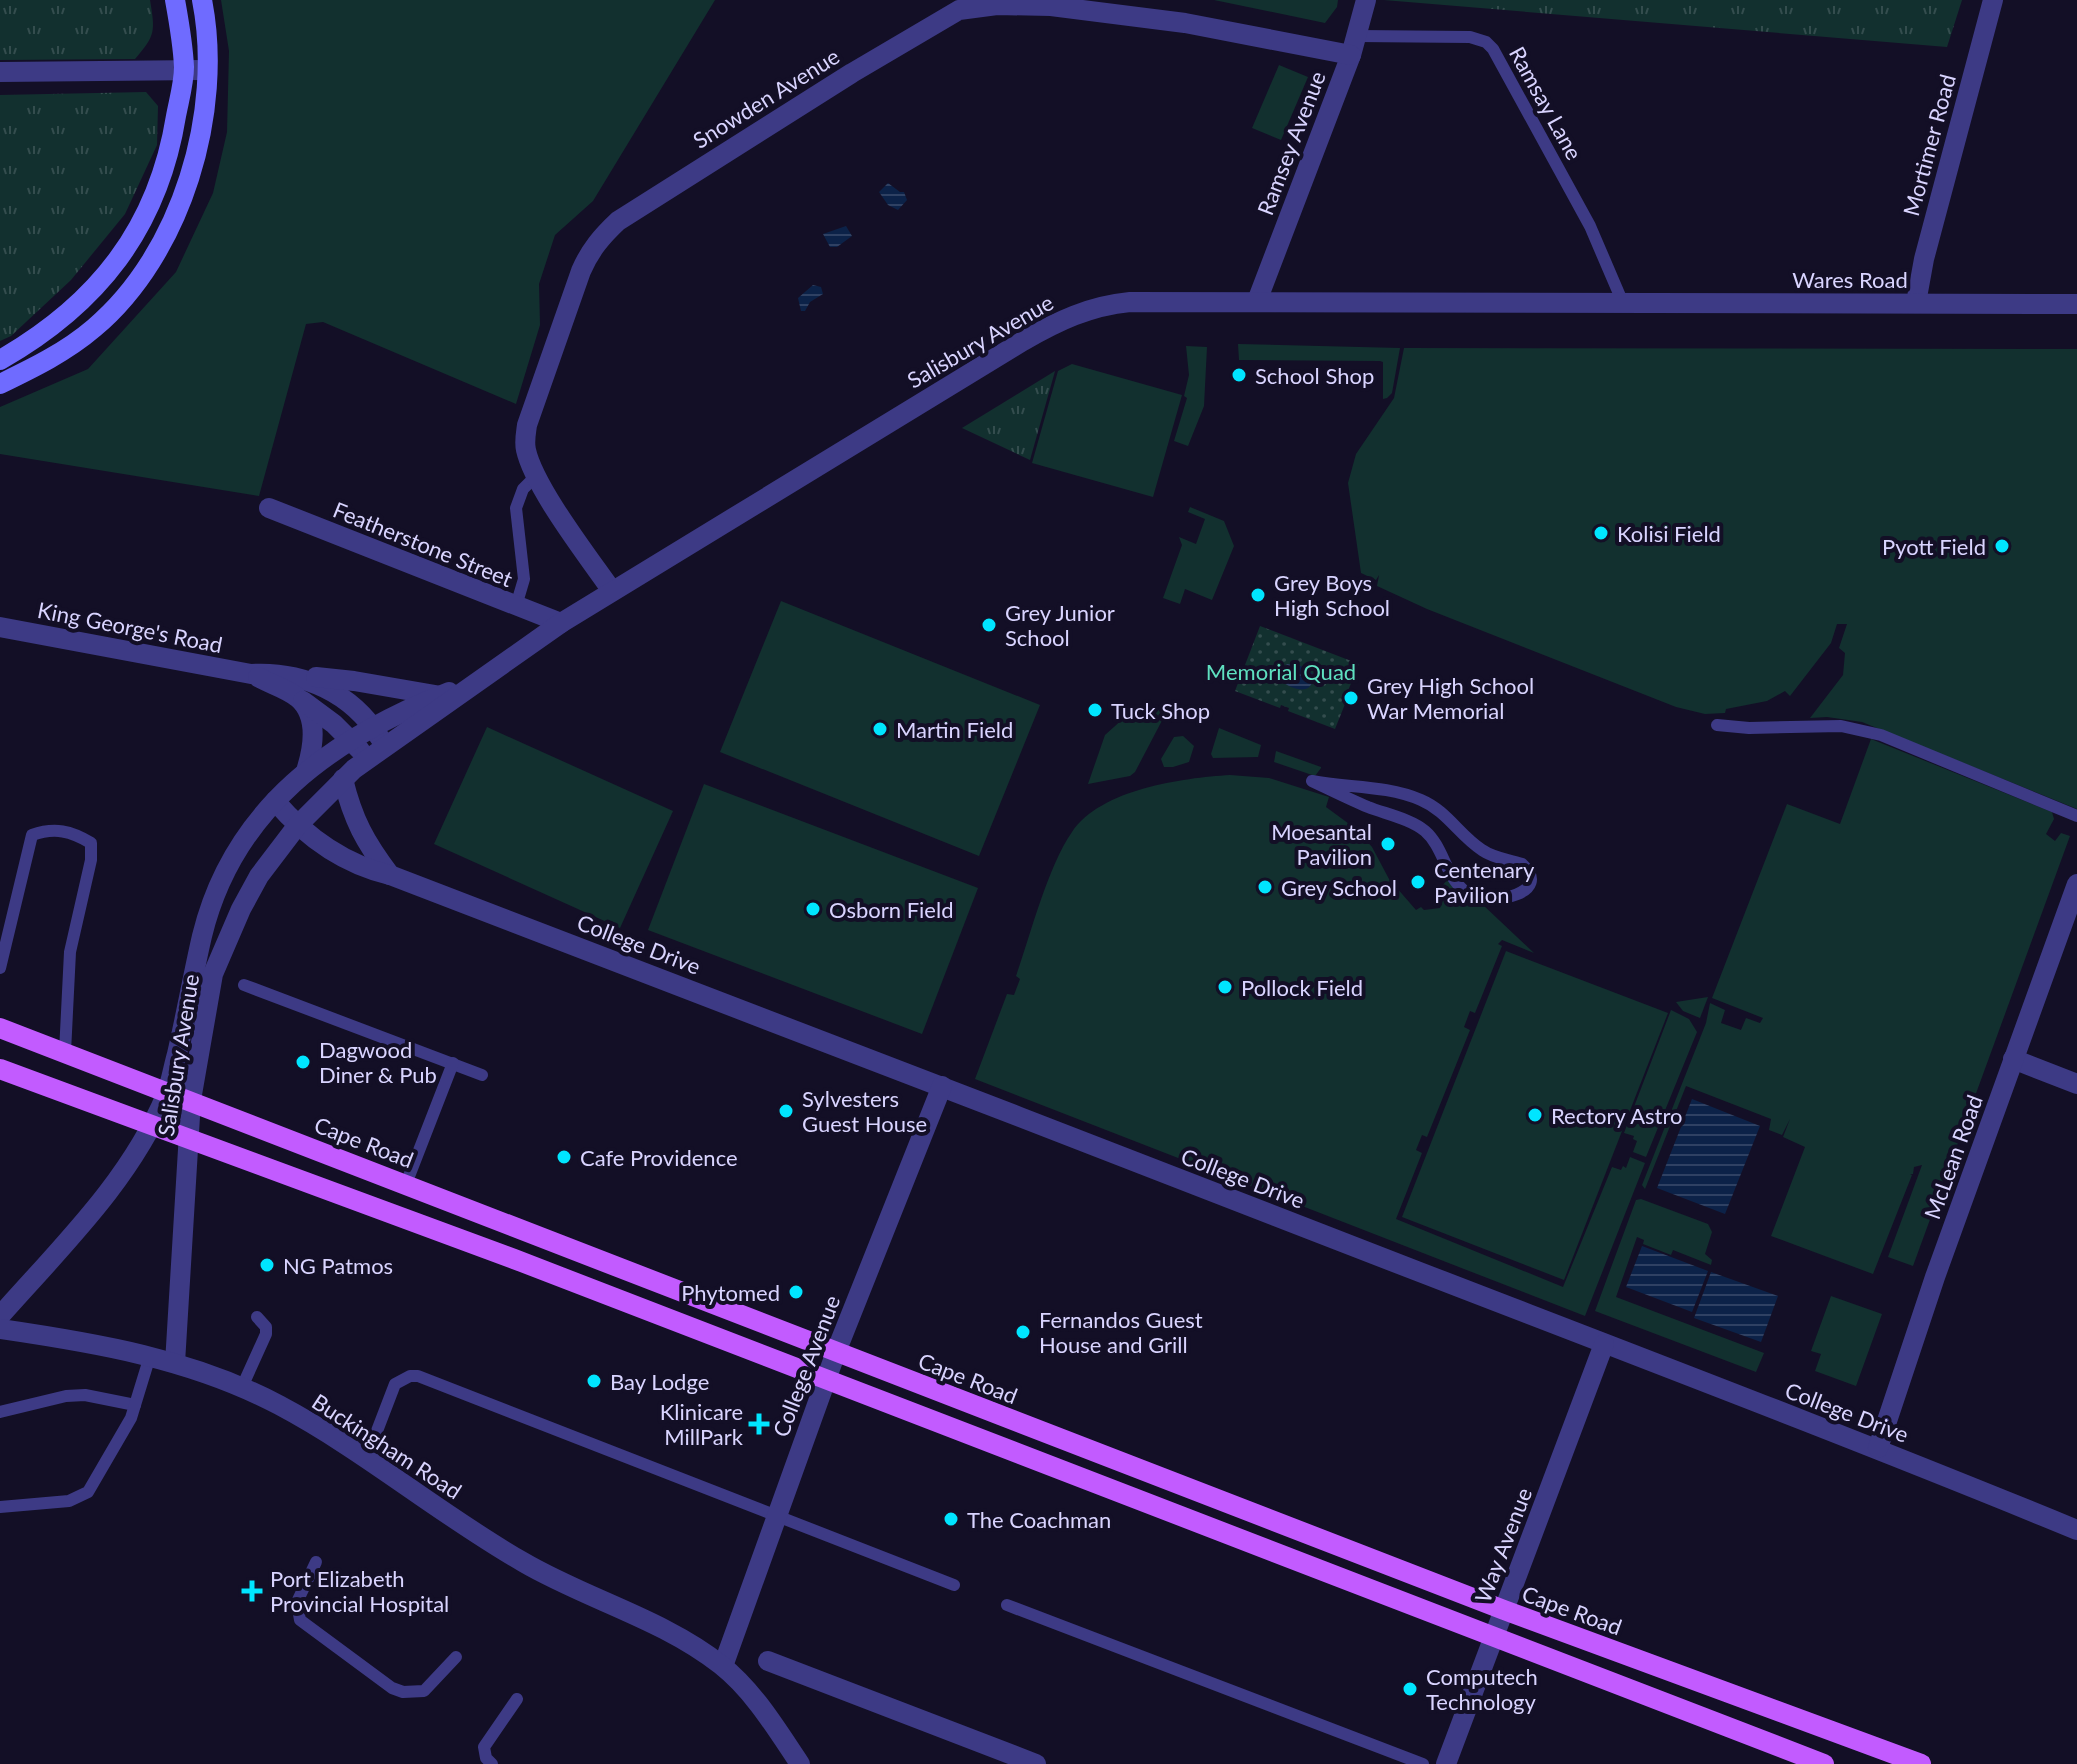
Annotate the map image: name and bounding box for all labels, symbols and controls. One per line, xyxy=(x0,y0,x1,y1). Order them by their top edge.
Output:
street label: Snowden Avenue xyxy=(688,42,844,154)
street label: Ramsay Lane xyxy=(1504,42,1588,164)
street label: Ramsey Avenue xyxy=(1251,67,1331,219)
street label: Mortimer Road xyxy=(1897,71,1961,219)
street label: Wares Road xyxy=(1792,266,1908,293)
street label: Salisbury Avenue xyxy=(902,288,1058,394)
place label: School Shop xyxy=(1255,362,1374,389)
marker: School Shop xyxy=(1230,366,1248,384)
street label: Featherstone Street xyxy=(329,496,517,592)
place label: Kolisi Field xyxy=(1617,520,1721,547)
marker: Kolisi Field xyxy=(1592,524,1610,542)
place label: Pyott Field xyxy=(1882,533,1986,560)
marker: Pyott Field xyxy=(1993,537,2011,555)
place label: Grey Boys High School xyxy=(1274,569,1390,621)
marker: Grey Boys High School xyxy=(1249,586,1267,604)
street label: King George's Road xyxy=(35,596,225,658)
place label: Grey Junior School xyxy=(1005,599,1115,651)
marker: Grey Junior School xyxy=(980,616,998,634)
park label: Memorial Quad xyxy=(1206,658,1356,685)
place label: Grey High School War Memorial xyxy=(1367,672,1534,724)
marker: Grey High School War Memorial xyxy=(1342,689,1360,707)
place label: Tuck Shop xyxy=(1111,697,1210,724)
marker: Tuck Shop xyxy=(1086,701,1104,719)
place label: Martin Field xyxy=(896,716,1013,743)
marker: Martin Field xyxy=(871,720,889,738)
place label: Moesantal Pavilion xyxy=(1271,818,1372,870)
marker: Moesantal Pavilion xyxy=(1379,835,1397,853)
place label: Centenary Pavilion xyxy=(1434,856,1535,908)
marker: Centenary Pavilion xyxy=(1409,873,1427,891)
place label: Grey School xyxy=(1281,874,1397,901)
marker: Grey School xyxy=(1256,878,1274,896)
place label: Osborn Field xyxy=(829,896,953,923)
marker: Osborn Field xyxy=(804,900,822,918)
street label: College Drive xyxy=(574,908,704,980)
street label: Salisbury Avenue xyxy=(152,972,204,1138)
place label: Pollock Field xyxy=(1241,974,1363,1001)
marker: Pollock Field xyxy=(1216,978,1234,996)
place label: Dagwood Diner & Pub xyxy=(319,1036,437,1088)
marker: Dagwood Diner & Pub xyxy=(294,1053,312,1071)
place label: Sylvesters Guest House xyxy=(802,1085,927,1137)
street label: McLean Road xyxy=(1918,1091,1988,1223)
marker: Sylvesters Guest House xyxy=(777,1102,795,1120)
place label: Rectory Astro xyxy=(1551,1102,1683,1129)
marker: Rectory Astro xyxy=(1526,1106,1544,1124)
street label: Cape Road xyxy=(311,1111,417,1173)
street label: College Drive xyxy=(1178,1142,1308,1214)
place label: Cafe Providence xyxy=(580,1144,738,1171)
marker: Cafe Providence xyxy=(555,1148,573,1166)
place label: NG Patmos xyxy=(283,1252,393,1279)
marker: NG Patmos xyxy=(258,1256,276,1274)
place label: Phytomed xyxy=(681,1279,780,1306)
marker: Phytomed xyxy=(787,1283,805,1301)
street label: College Avenue xyxy=(767,1291,845,1441)
place label: Fernandos Guest House and Grill xyxy=(1039,1306,1203,1358)
marker: Fernandos Guest House and Grill xyxy=(1014,1323,1032,1341)
street label: Cape Road xyxy=(915,1347,1021,1409)
place label: Bay Lodge xyxy=(610,1368,709,1395)
marker: Bay Lodge xyxy=(585,1372,603,1390)
street label: College Drive xyxy=(1782,1376,1912,1448)
street label: Buckingham Road xyxy=(307,1388,467,1504)
place label: Klinicare MillPark xyxy=(660,1398,744,1450)
marker: Klinicare MillPark xyxy=(750,1415,768,1433)
street label: Way Avenue xyxy=(1469,1484,1537,1606)
place label: The Coachman xyxy=(967,1506,1111,1533)
marker: The Coachman xyxy=(942,1510,960,1528)
place label: Port Elizabeth Provincial Hospital xyxy=(270,1565,449,1617)
marker: Port Elizabeth Provincial Hospital xyxy=(241,1580,263,1602)
street label: Cape Road xyxy=(1519,1580,1625,1640)
place label: Computech Technology xyxy=(1426,1663,1538,1715)
marker: Computech Technology xyxy=(1401,1680,1419,1698)

